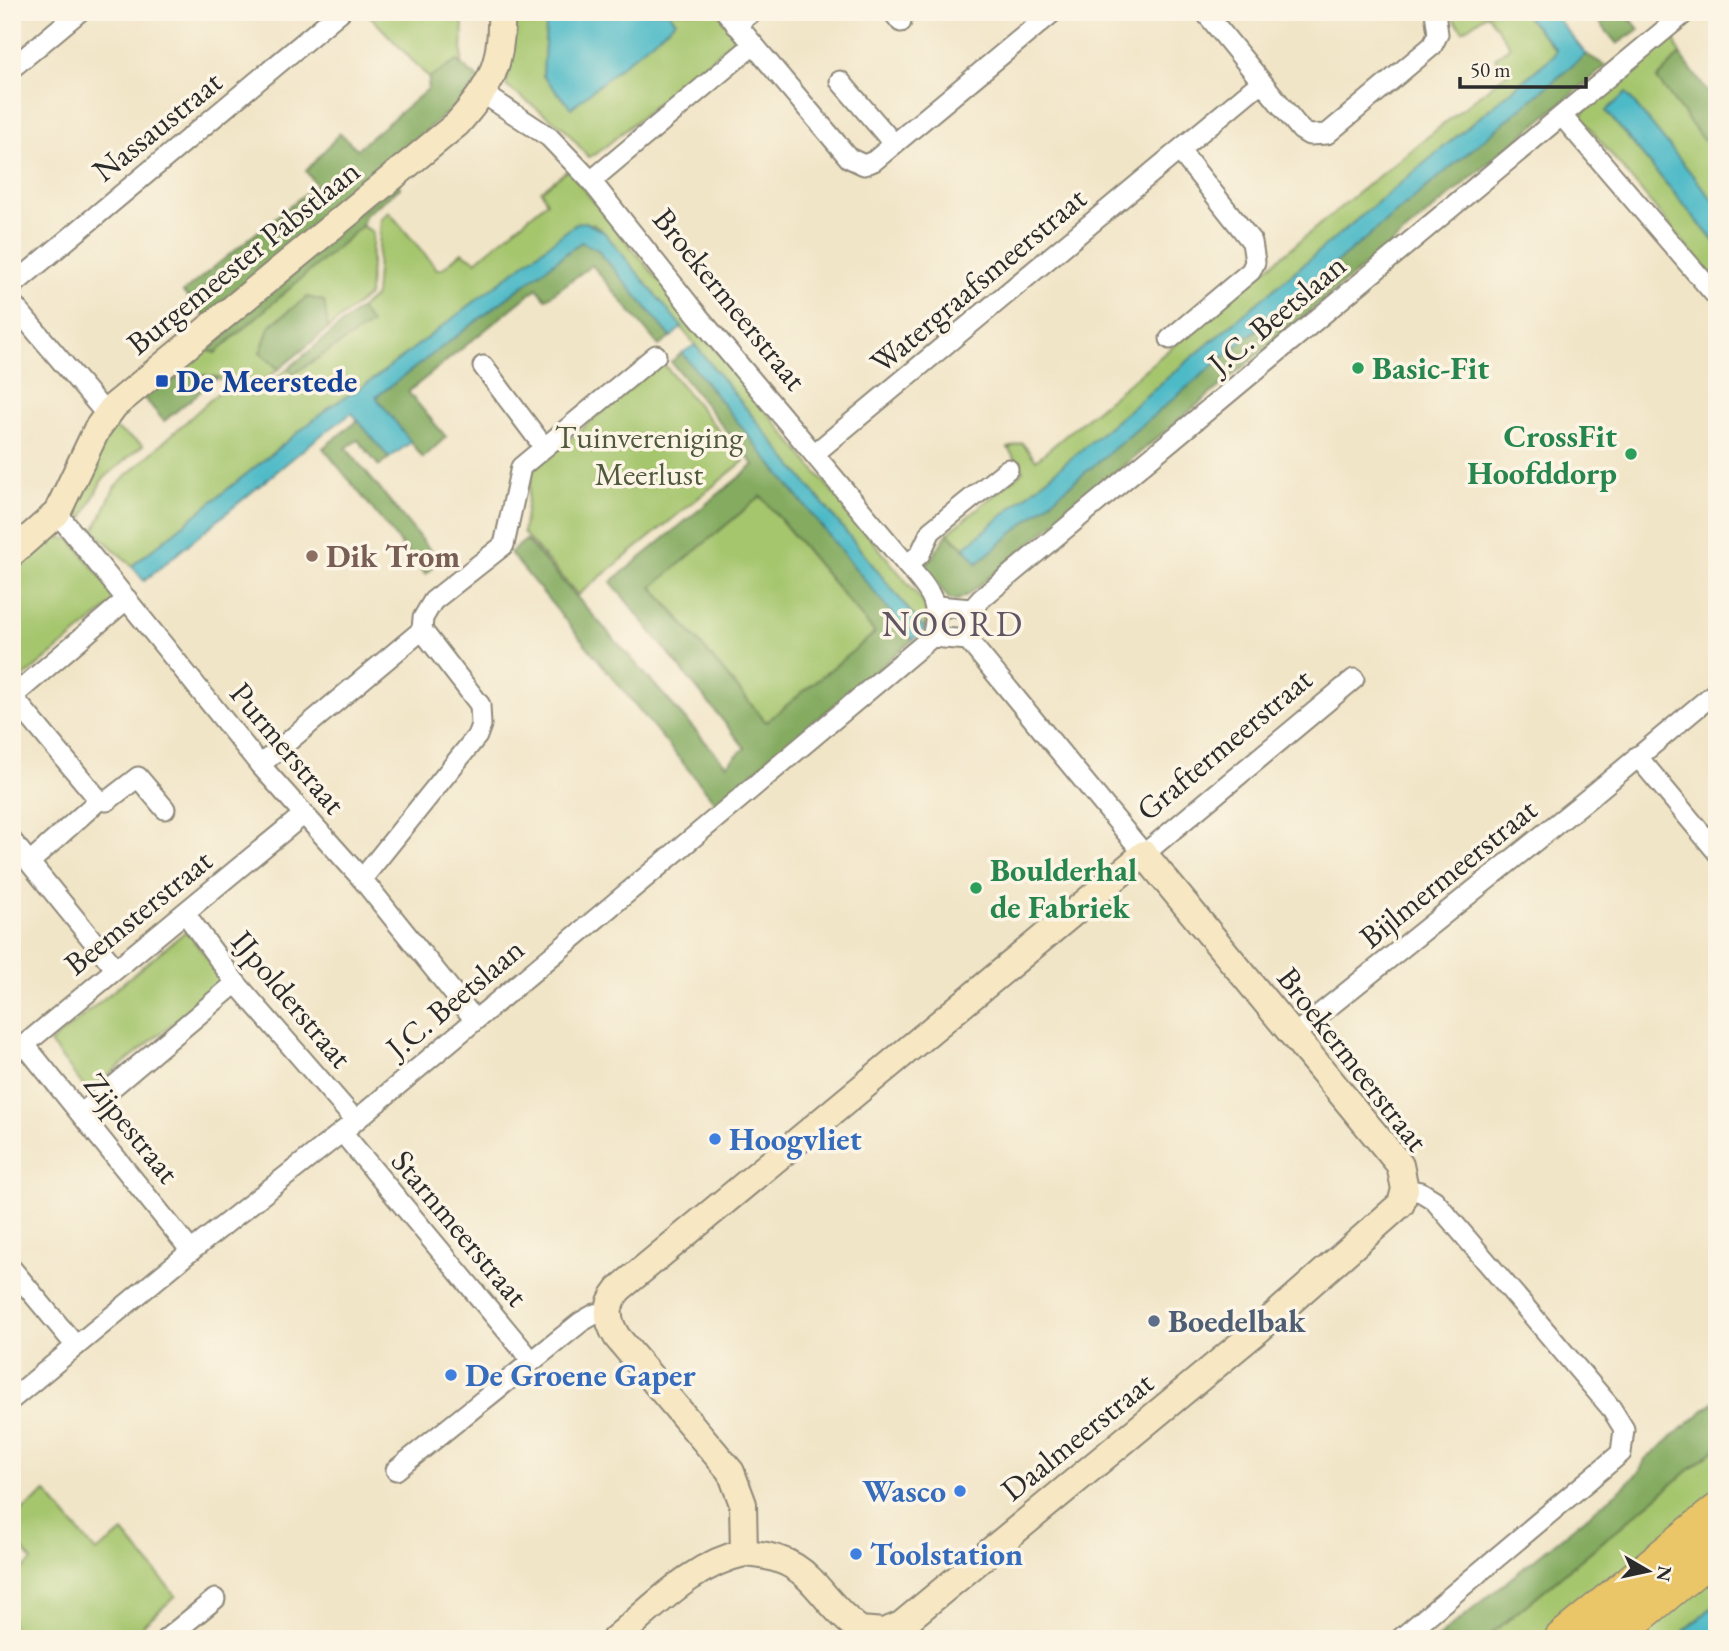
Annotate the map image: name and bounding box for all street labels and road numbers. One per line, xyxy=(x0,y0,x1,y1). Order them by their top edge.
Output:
street label: Nassaustraat xyxy=(84,61,230,191)
street label: Burgemeester Pabstlaan xyxy=(118,150,368,364)
street label: Watergraafsmeerstraat xyxy=(861,177,1095,383)
street label: Broekermeerstraat xyxy=(644,199,816,399)
street label: J.C. Beetslaan xyxy=(1197,244,1355,386)
street label: Graftermeerstraat xyxy=(1127,658,1321,830)
street label: Purmerstraat xyxy=(221,673,355,823)
street label: Bijlmermeerstraat xyxy=(1351,789,1545,957)
street label: Beemsterstraat xyxy=(55,840,221,984)
street label: IJpolderstraat xyxy=(222,921,362,1077)
street label: J.C. Beetslaan xyxy=(375,928,533,1070)
street label: Broekermeerstraat xyxy=(1268,958,1438,1160)
street label: Zijpestraat xyxy=(75,1064,189,1192)
street label: Starnmeerstraat xyxy=(382,1141,538,1315)
street label: Daalmeerstraat xyxy=(992,1362,1162,1510)

